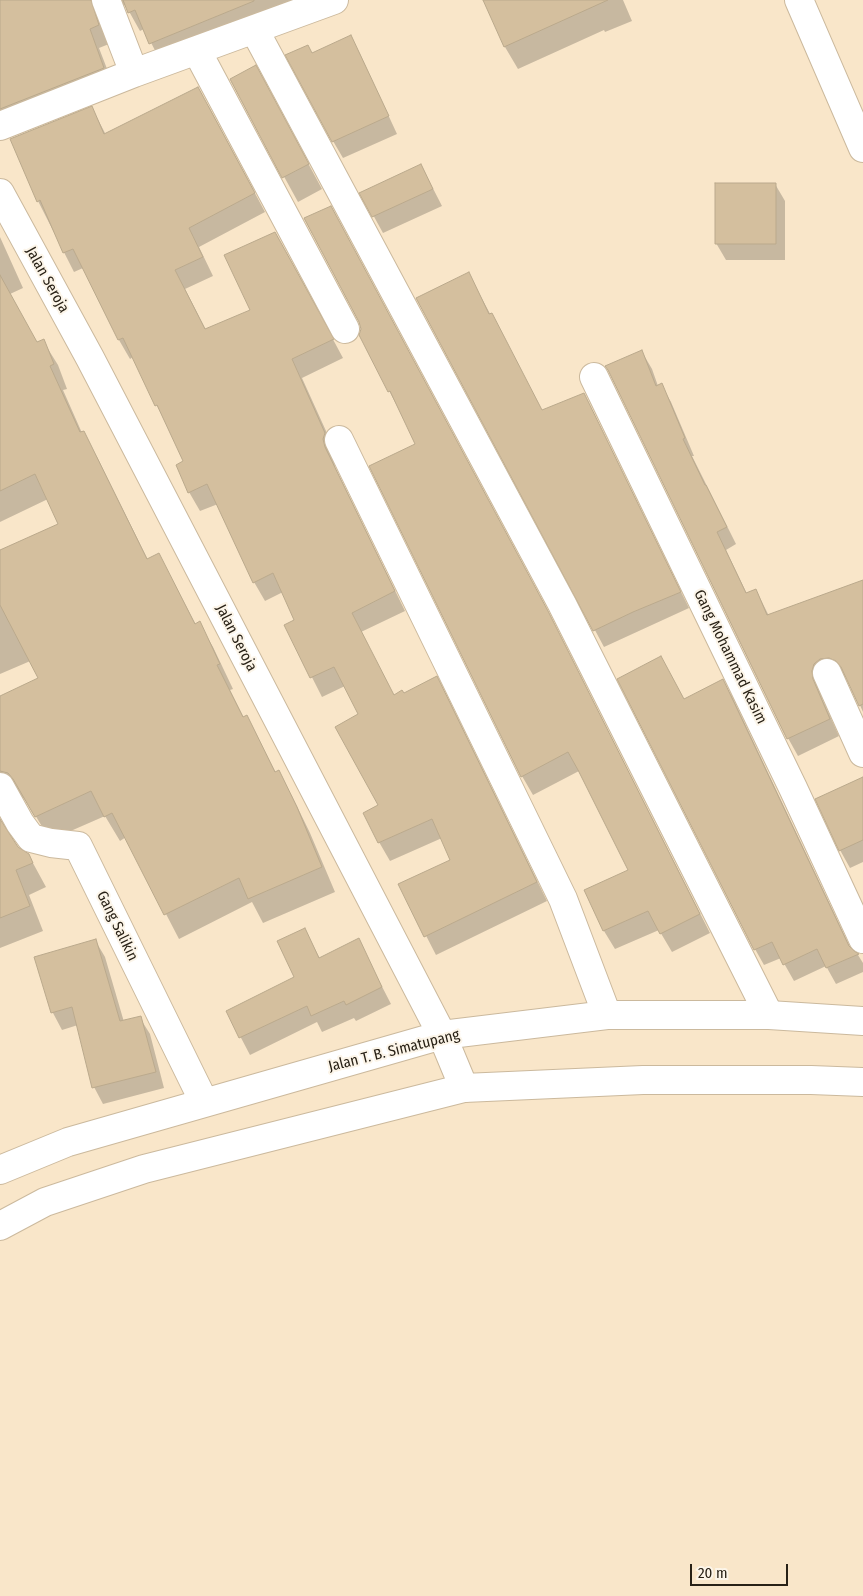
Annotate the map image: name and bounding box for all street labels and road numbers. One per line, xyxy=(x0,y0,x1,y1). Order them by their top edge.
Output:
street label: Jalan Seroja xyxy=(22,244,72,316)
street label: Gang Mohammad Kasim xyxy=(690,587,770,727)
street label: Jalan Seroja xyxy=(211,602,261,674)
street label: Gang Salikin xyxy=(92,888,142,964)
street label: Jalan T. B. Simatupang xyxy=(327,1026,461,1076)

